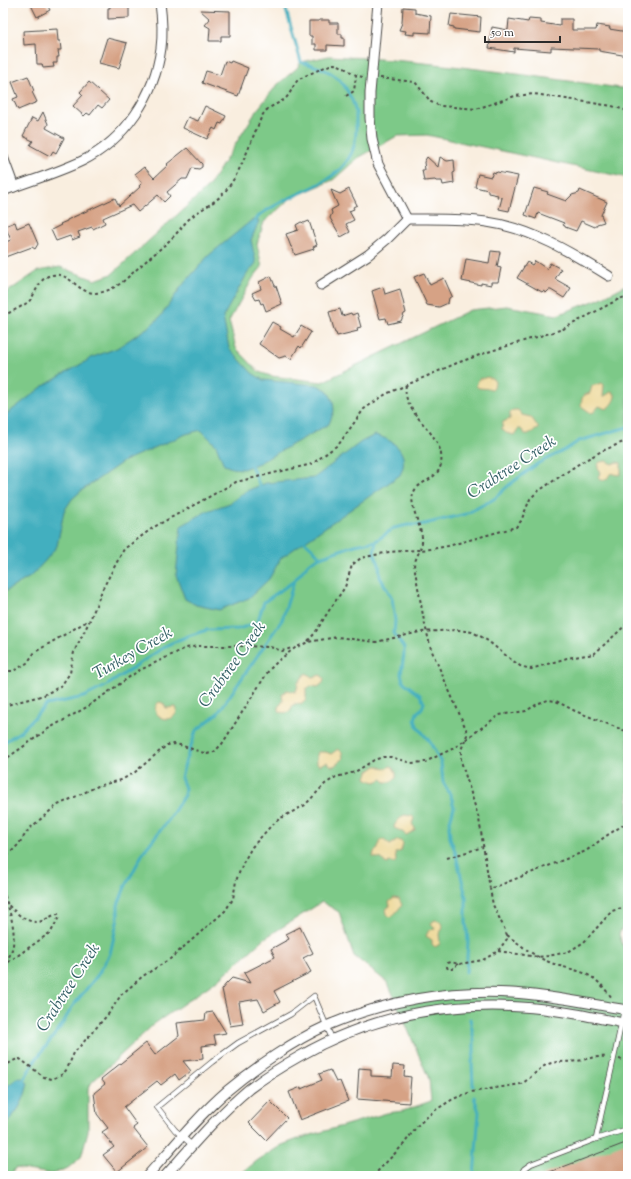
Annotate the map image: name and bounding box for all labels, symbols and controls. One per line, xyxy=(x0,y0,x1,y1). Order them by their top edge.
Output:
scale bar xyxy=(485,18,560,44)
text: 50 m xyxy=(490,24,514,42)
water label: Crabtree Creek xyxy=(463,430,561,506)
water label: Crabtree Creek xyxy=(193,617,273,713)
water label: Turkey Creek xyxy=(89,621,178,687)
water label: Crabtree Creek xyxy=(31,939,107,1037)

